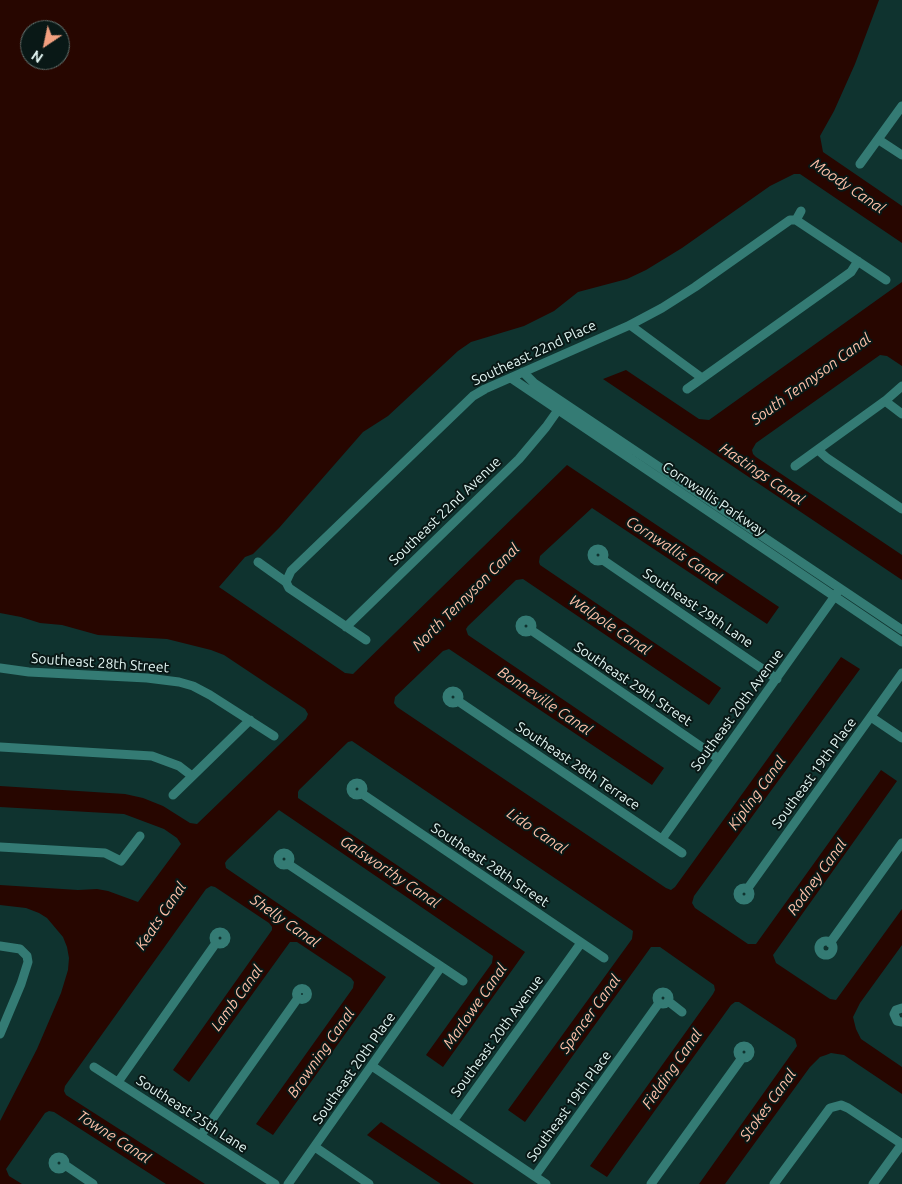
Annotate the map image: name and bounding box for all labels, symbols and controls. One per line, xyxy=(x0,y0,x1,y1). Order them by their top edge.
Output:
north arrow xyxy=(20,20,70,70)
text: N xyxy=(28,47,46,66)
water label: Moody Canal xyxy=(807,155,889,217)
street label: Southeast 22nd Place xyxy=(469,317,599,389)
water label: South Tennyson Canal xyxy=(748,329,874,429)
water label: Hastings Canal xyxy=(716,439,808,509)
street label: Southeast 22nd Avenue xyxy=(386,453,504,569)
street label: Cornwallis Parkway xyxy=(659,458,769,540)
water label: Cornwallis Canal xyxy=(623,512,725,588)
water label: North Tennyson Canal xyxy=(409,540,523,654)
street label: Southeast 29th Lane xyxy=(640,565,756,651)
water label: Walpole Canal xyxy=(566,591,654,659)
street label: Southeast 29th Street xyxy=(571,638,695,730)
street label: Southeast 20th Avenue xyxy=(687,646,787,774)
street label: Southeast 28th Street xyxy=(30,650,170,676)
water label: Bonneville Canal xyxy=(495,663,595,739)
street label: Southeast 19th Place xyxy=(768,714,860,832)
street label: Southeast 28th Terrace xyxy=(513,718,643,814)
water label: Kipling Canal xyxy=(724,753,790,833)
water label: Lido Canal xyxy=(503,804,571,858)
street label: Southeast 28th Street xyxy=(428,819,552,911)
water label: Galsworthy Canal xyxy=(337,832,443,912)
water label: Rodney Canal xyxy=(783,835,851,919)
water label: Keats Canal xyxy=(132,879,190,953)
water label: Shelly Canal xyxy=(247,891,323,951)
water label: Marlowe Canal xyxy=(439,960,511,1052)
water label: Lamb Canal xyxy=(207,962,267,1034)
water label: Spencer Canal xyxy=(555,971,625,1057)
street label: Southeast 20th Avenue xyxy=(447,972,547,1100)
water label: Browning Canal xyxy=(284,1005,358,1101)
street label: Southeast 20th Place xyxy=(309,1009,399,1127)
water label: Fielding Canal xyxy=(638,1026,706,1112)
street label: Southeast 19th Place xyxy=(523,1047,615,1165)
water label: Stokes Canal xyxy=(736,1066,800,1144)
street label: Southeast 25th Lane xyxy=(133,1072,251,1156)
water label: Towne Canal xyxy=(74,1107,154,1167)

